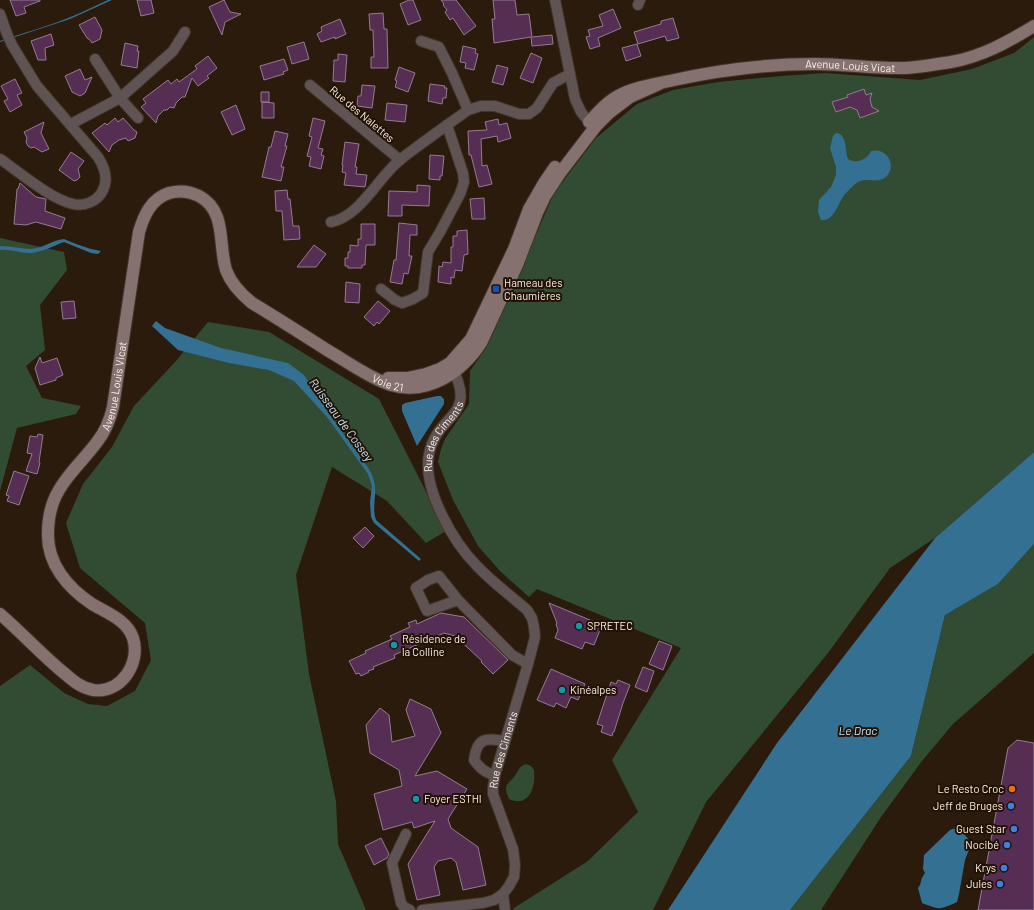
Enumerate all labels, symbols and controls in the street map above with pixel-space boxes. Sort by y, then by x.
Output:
street label: Avenue Louis Vicat [805,57,895,74]
street label: Rue des Nalettes [327,83,397,144]
place label: Hameau des Chaumières [504,276,562,302]
marker: Hameau des Chaumières [491,284,501,294]
street label: Avenue Louis Vicat [99,341,129,432]
street label: Voie 21 [370,371,404,393]
water label: Ruisseau de Cossey [307,375,377,464]
street label: Rue des Ciments [421,399,466,472]
place label: SPRETEC [587,619,633,632]
marker: SPRETEC [574,621,584,631]
place label: Résidence de la Colline [402,632,466,658]
marker: Résidence de la Colline [389,640,399,650]
place label: Kinéalpes [570,683,616,696]
marker: Kinéalpes [557,685,567,695]
street label: Rue des Ciments [486,710,520,789]
water label: Le Drac [839,723,877,737]
place label: Le Resto Croc [938,782,1004,795]
marker: Le Resto Croc [1007,784,1017,794]
place label: Foyer ESTHI [424,792,482,805]
marker: Foyer ESTHI [411,794,421,804]
place label: Jeff de Bruges [933,799,1003,812]
marker: Jeff de Bruges [1006,801,1016,811]
place label: Guest Star [956,822,1006,835]
marker: Guest Star [1009,824,1019,834]
place label: Nocibé [965,838,999,851]
marker: Nocibé [1002,840,1012,850]
place label: Krys [975,861,996,874]
marker: Krys [999,863,1009,873]
place label: Jules [966,877,992,890]
marker: Jules [995,879,1005,889]

